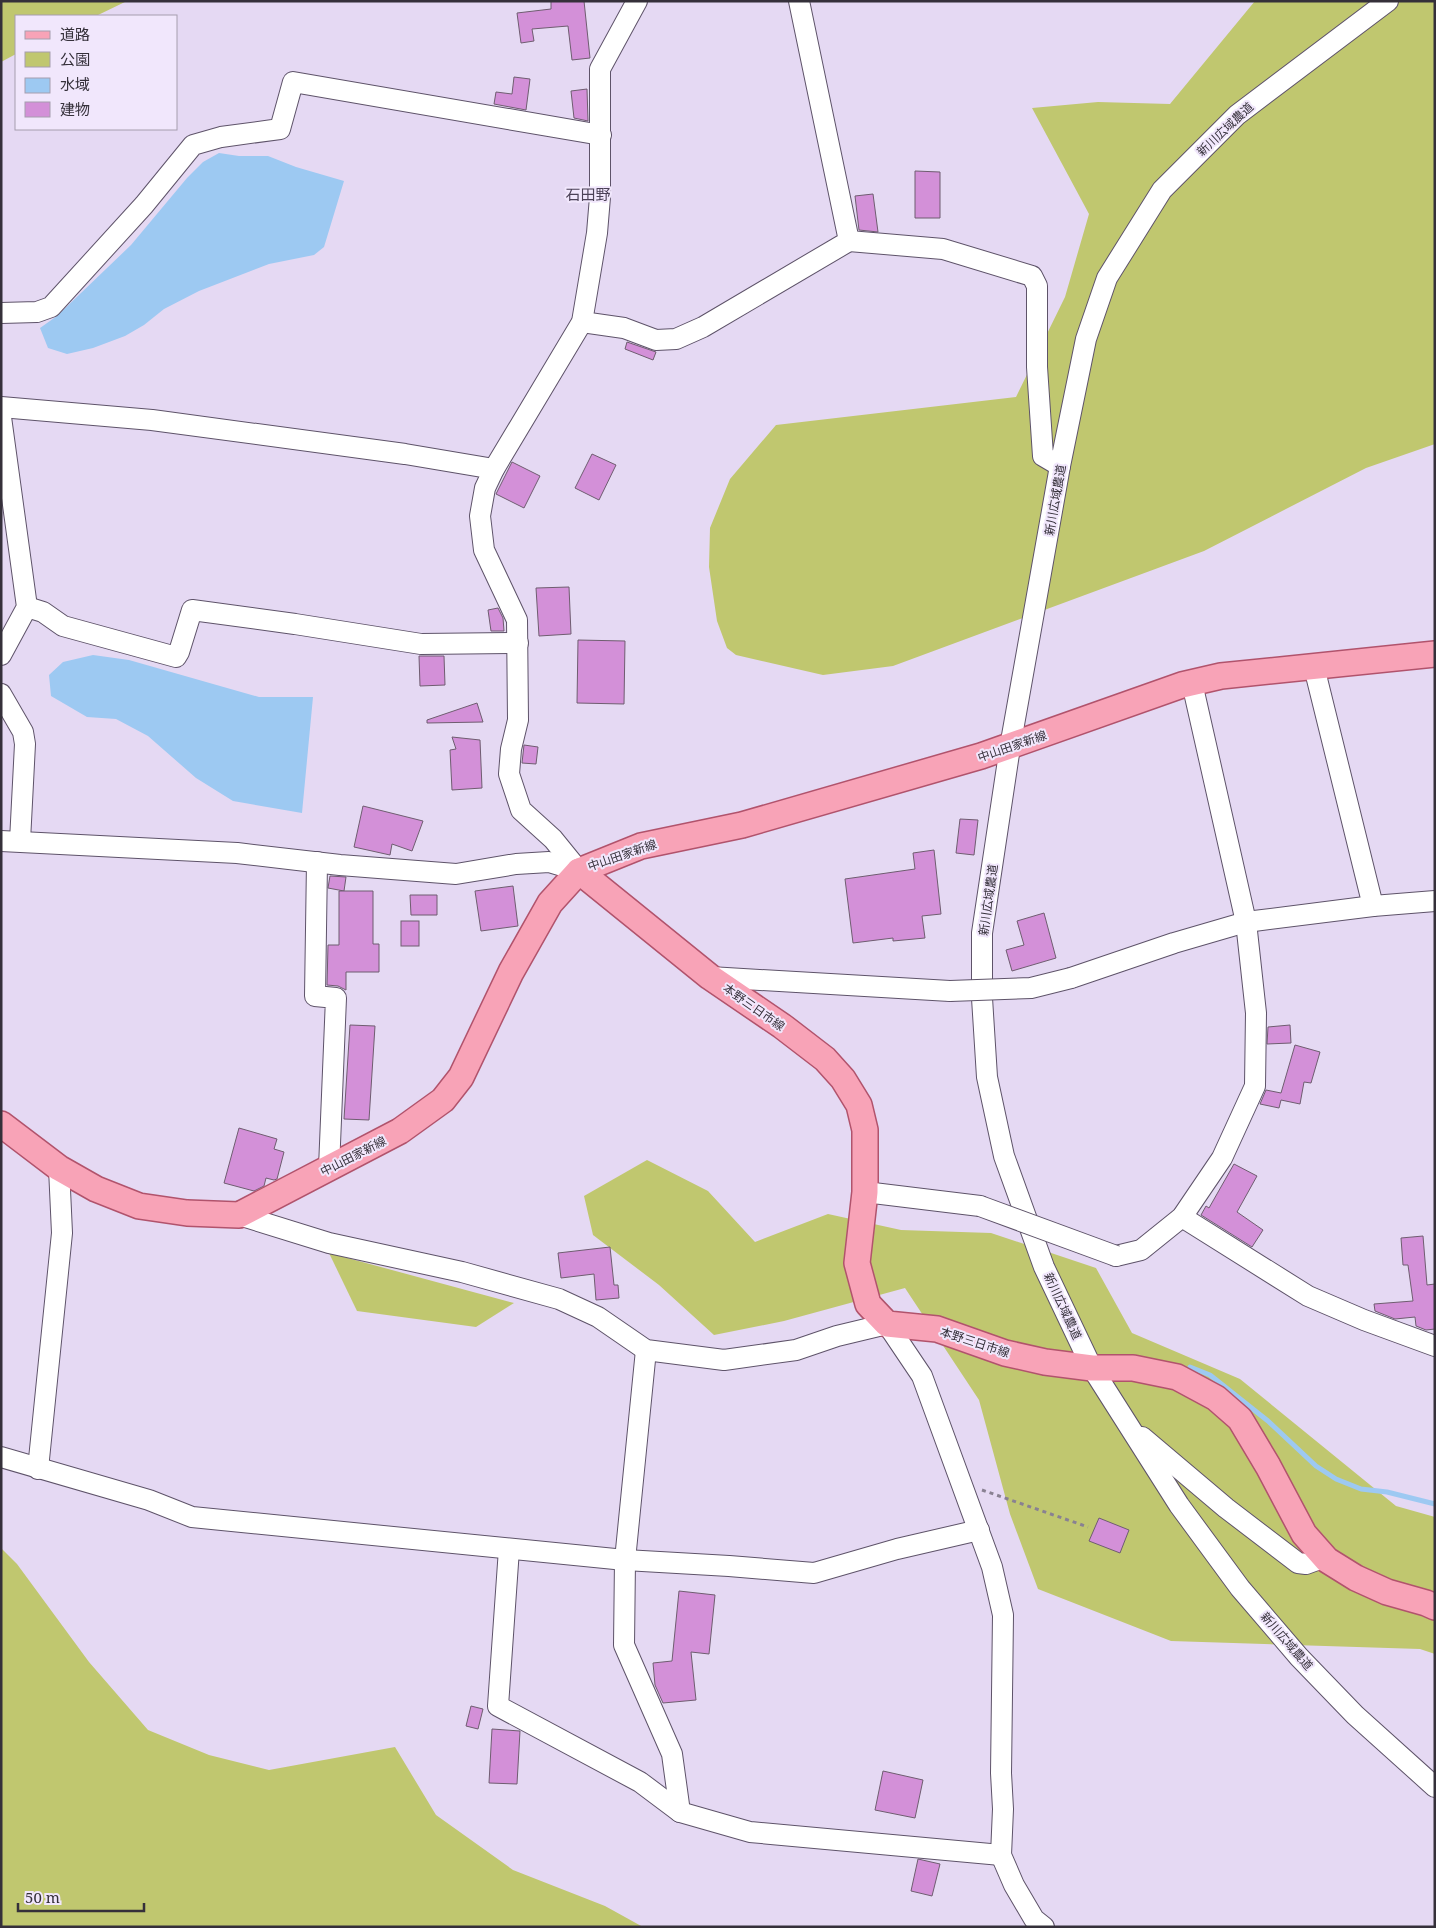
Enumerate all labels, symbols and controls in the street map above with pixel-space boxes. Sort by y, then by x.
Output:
legend [15,15,178,130]
text: 道路 [60,24,90,44]
text: 公園 [60,49,90,69]
text: 水域 [60,74,90,94]
street label: 新川広域農道 [1193,98,1257,160]
text: 建物 [60,99,90,119]
district label: 石田野 [565,184,611,204]
street label: 新川広域農道 [1040,463,1070,537]
street label: 中山田家新線 [975,726,1049,766]
street label: 中山田家新線 [585,835,659,875]
street label: 新川広域農道 [975,863,1001,937]
street label: 本野三日市線 [720,979,788,1035]
street label: 中山田家新線 [317,1132,389,1180]
street label: 新川広域農道 [1040,1270,1086,1342]
street label: 本野三日市線 [938,1323,1012,1361]
street label: 新川広域農道 [1257,1608,1317,1674]
scale bar [18,1880,144,1912]
text: 50 m [25,1887,60,1907]

